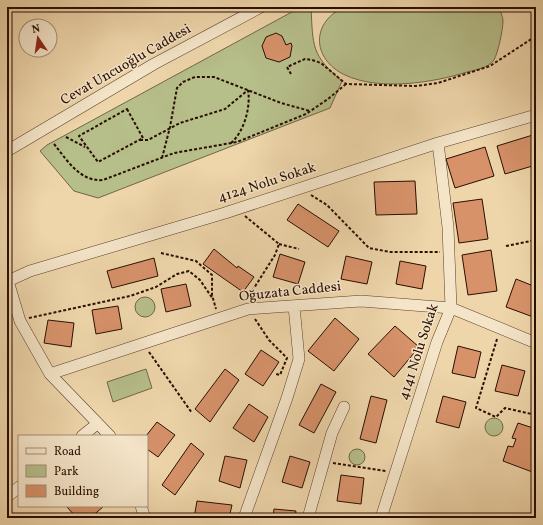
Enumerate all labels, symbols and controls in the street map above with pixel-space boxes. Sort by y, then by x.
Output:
north arrow [18,18,58,58]
street label: Cevat Uncuoğlu Caddesi [57,20,195,110]
text: N [31,22,42,38]
street label: 4124 Nolu Sokak [216,158,319,208]
street label: Oğuzata Caddesi [238,277,342,307]
street label: 4141 Nolu Sokak [394,301,444,403]
legend [18,435,148,507]
text: Road [54,444,81,460]
text: Park [54,464,79,480]
text: Building [54,484,99,500]

